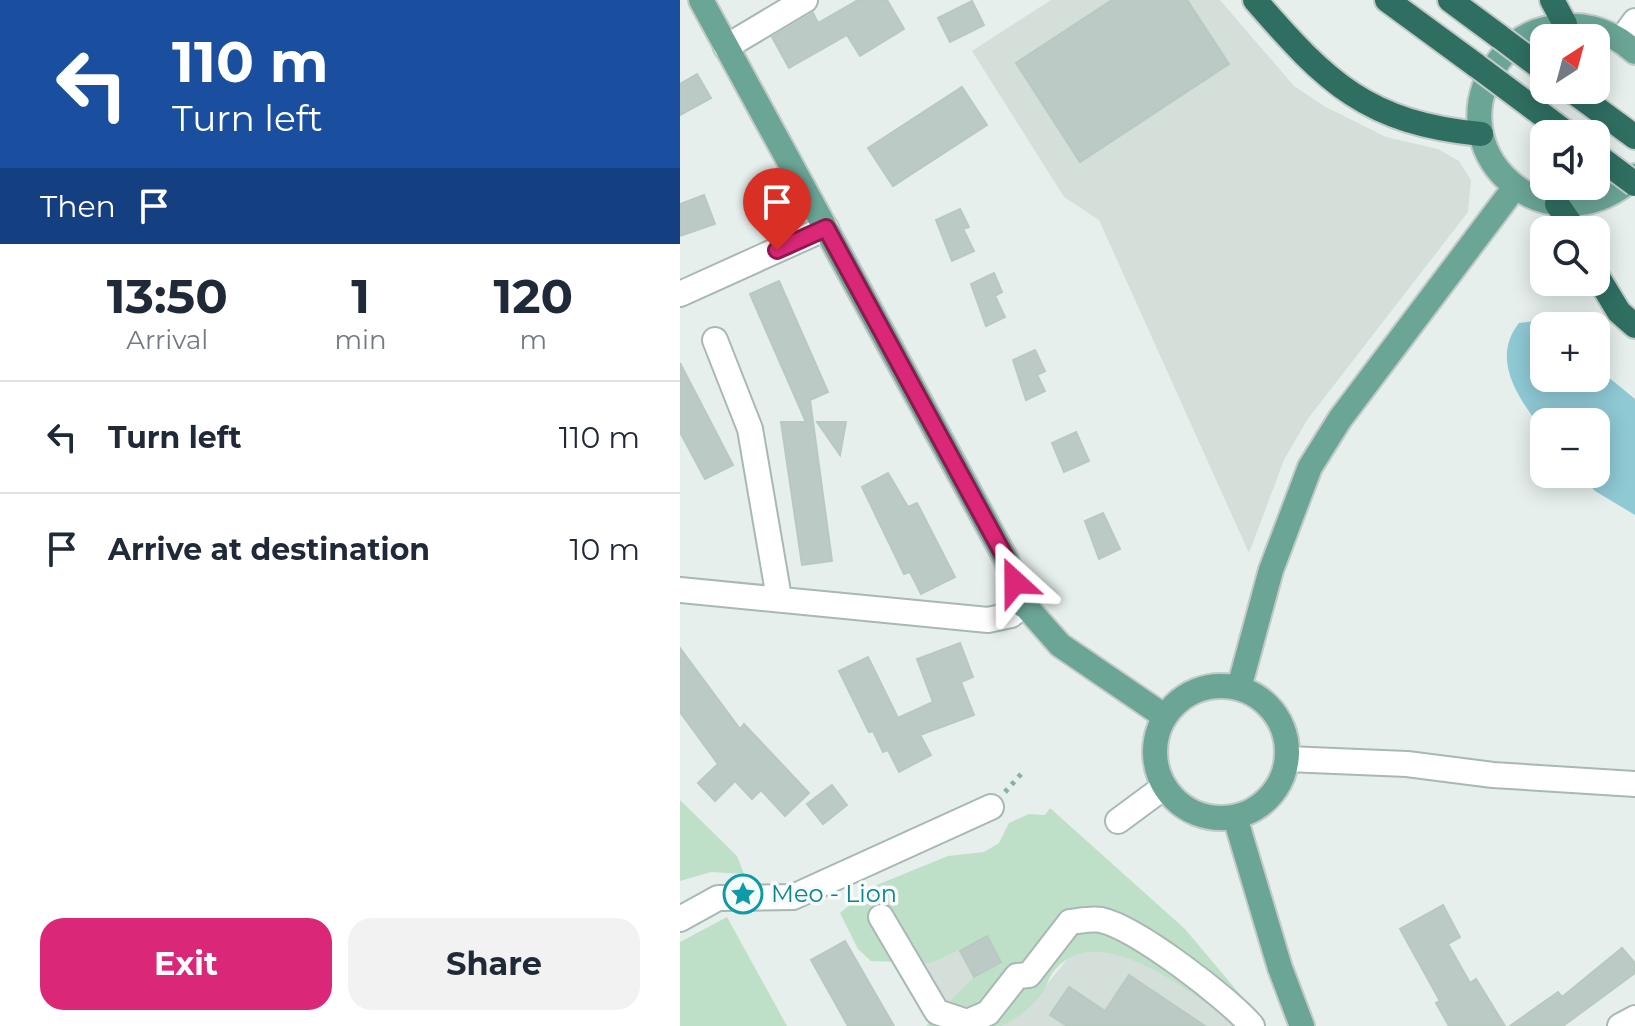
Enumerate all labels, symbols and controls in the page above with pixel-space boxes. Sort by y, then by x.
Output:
north arrow [1530,24,1610,104]
map controls [1530,24,1610,488]
text: 110 m [172,28,329,96]
icon: left [40,32,144,136]
text: Turn left [172,96,323,140]
button: sound [1530,120,1610,200]
pin [743,168,811,250]
icon: arrive [755,180,799,224]
icon: arrive [132,184,176,228]
text: Then [40,188,116,225]
button: search [1530,216,1610,296]
text: 13:50 [107,267,228,325]
text: 1 [351,267,370,325]
text: 120 [493,267,573,325]
button: + [1530,312,1610,392]
text: Arrival [126,324,208,356]
text: min [335,324,387,356]
text: m [520,324,547,356]
button: − [1530,408,1610,488]
icon: left [40,415,84,459]
text: Turn left [108,419,241,456]
text: 110 m [559,419,640,456]
icon: arrive [40,527,84,571]
text: Arrive at destination [108,531,430,568]
text: 10 m [570,531,640,568]
position arrow [973,540,1057,624]
place icon: Meo - Lion [722,873,764,915]
place label: Meo - Lion [771,879,897,908]
button: Exit [40,918,332,1010]
button: Share [348,918,640,1010]

